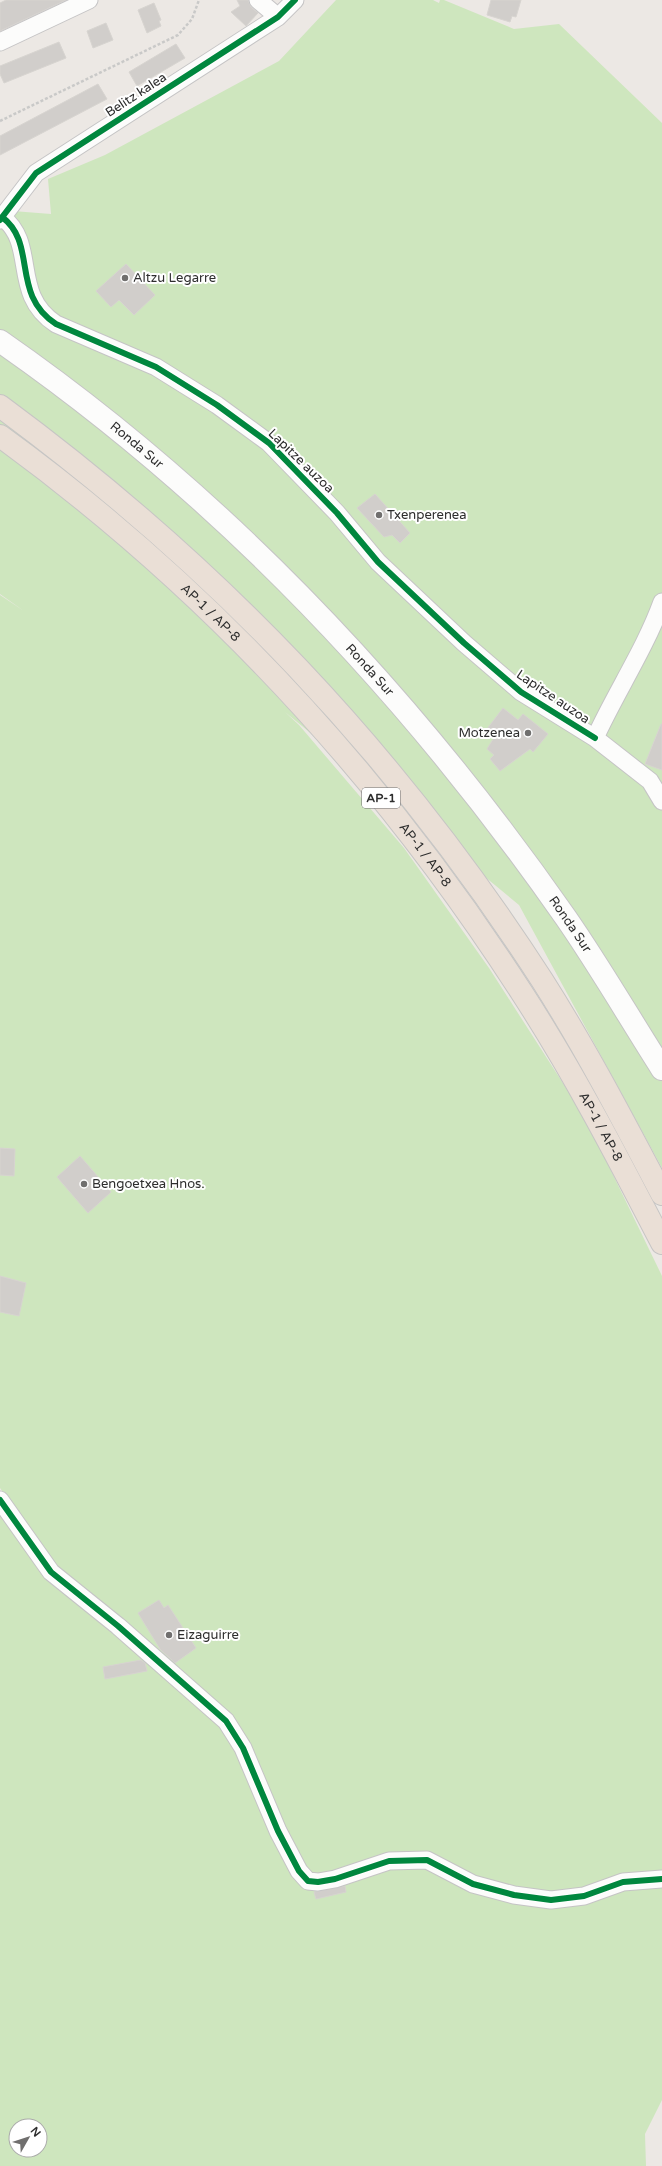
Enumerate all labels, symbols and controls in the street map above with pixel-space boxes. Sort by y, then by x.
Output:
street label: Belitz kalea [102,69,170,121]
place label: Altzu Legarre [133,270,216,286]
marker: Altzu Legarre [120,273,130,283]
street label: Ronda Sur [107,418,167,472]
street label: Lapitze auzoa [265,426,337,496]
place label: Txenperenea [387,507,466,523]
marker: Txenperenea [374,510,384,520]
street label: AP-1 / AP-8 [177,580,243,645]
street label: Ronda Sur [342,641,397,699]
street label: Lapitze auzoa [513,667,593,727]
place label: Motzenea [458,725,520,741]
marker: Motzenea [523,728,533,738]
road number: AP-1 [362,788,400,808]
street label: AP-1 / AP-8 [396,820,455,890]
street label: Ronda Sur [545,893,595,956]
street label: AP-1 / AP-8 [575,1089,626,1164]
place label: Bengoetxea Hnos. [92,1176,205,1192]
marker: Bengoetxea Hnos. [79,1179,89,1189]
place label: Eizaguirre [177,1627,239,1643]
marker: Eizaguirre [164,1630,174,1640]
north arrow [8,2118,48,2158]
text: N [28,2124,43,2140]

